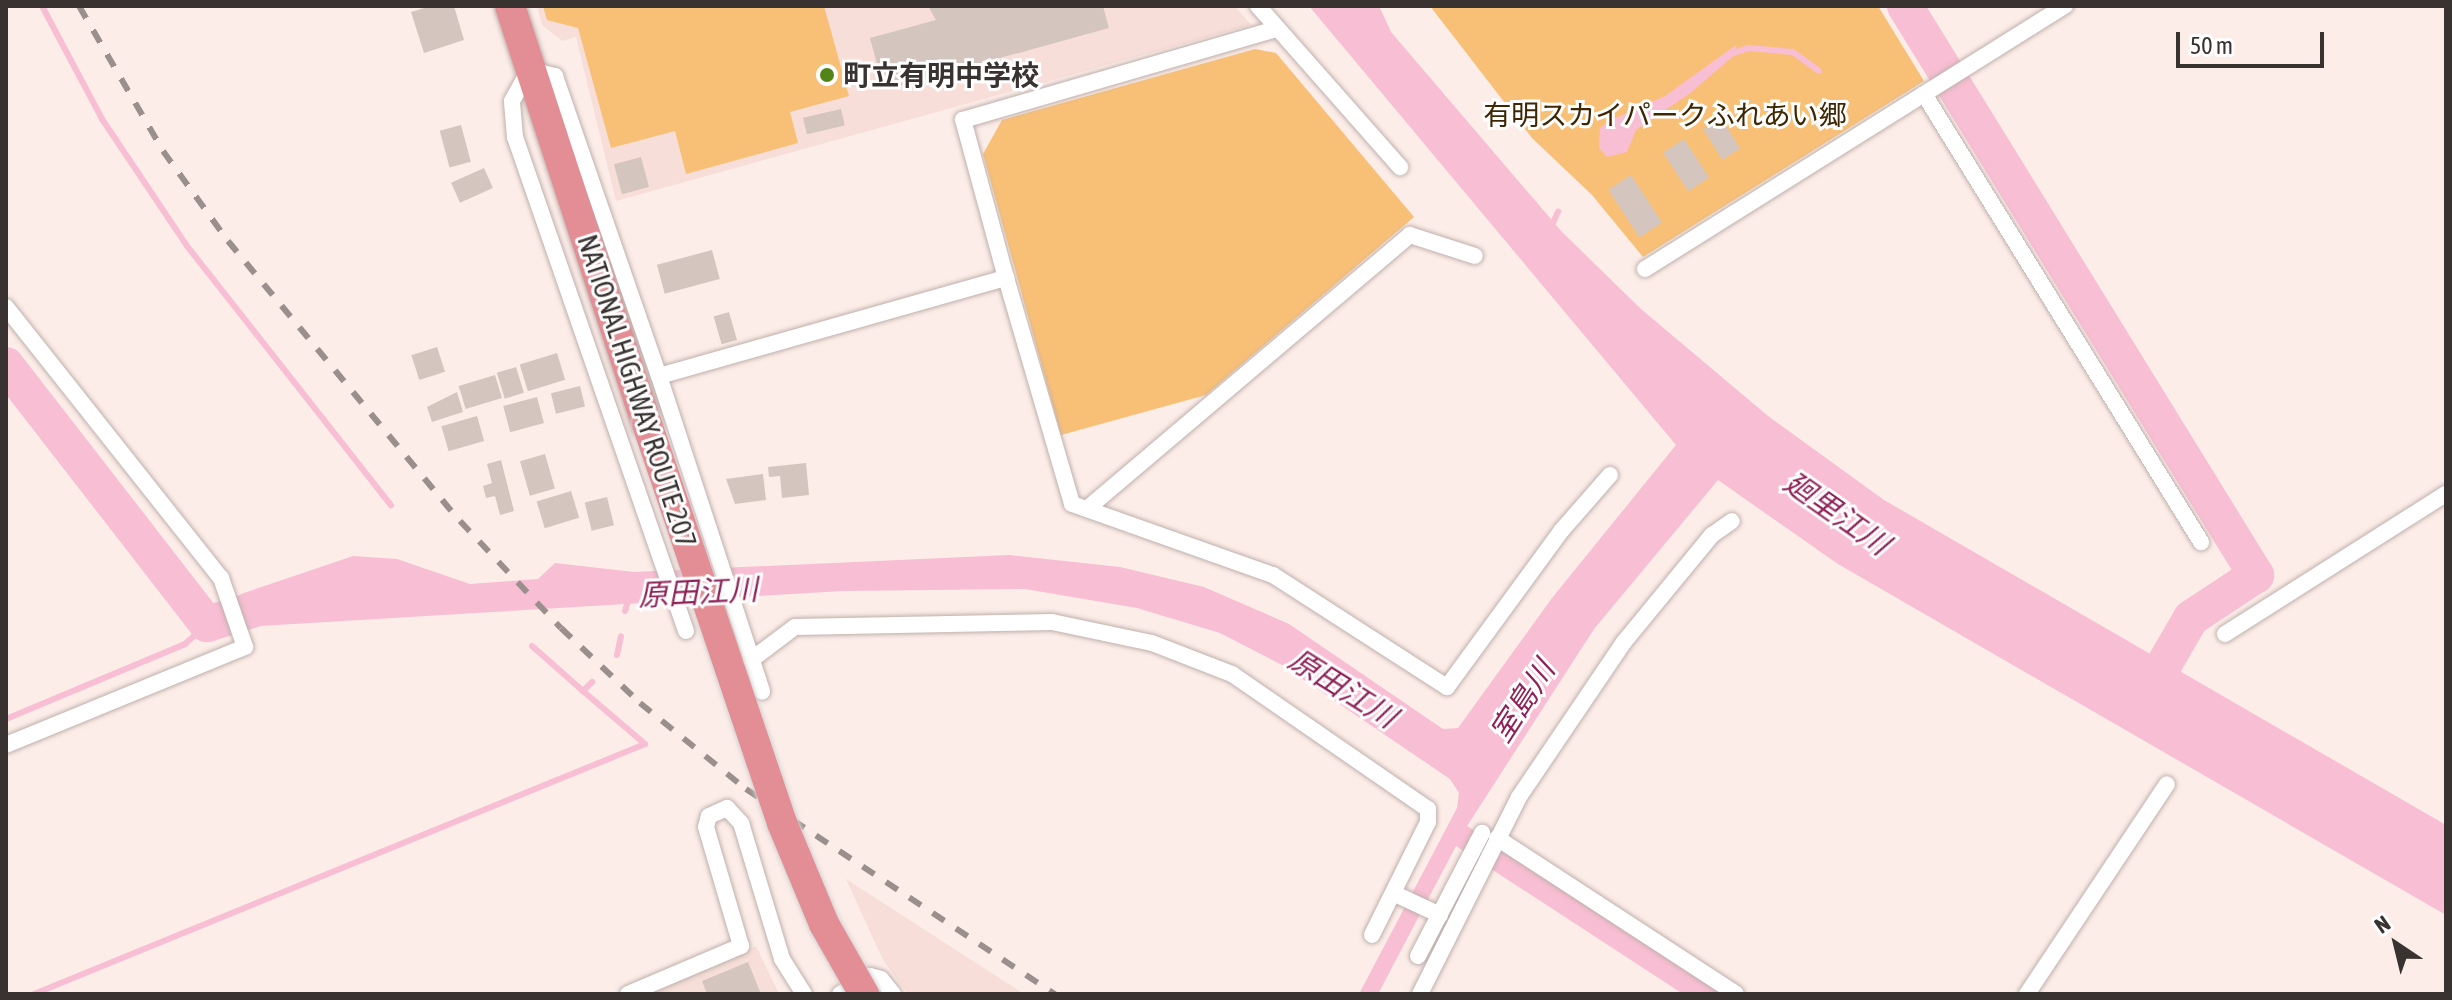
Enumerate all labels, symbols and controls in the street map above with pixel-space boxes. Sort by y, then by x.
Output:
scale bar [2180,16,2328,66]
text: 50 m [2190,32,2233,59]
place label: 町立有明中学校 [843,58,1039,92]
marker: 町立有明中学校 [818,66,836,84]
park label: 有明スカイパークふれあい郷 [1483,98,1847,132]
street label: NATIONAL HIGHWAY ROUTE 207 [571,230,703,552]
water label: 廻里江川 [1778,464,1896,562]
water label: 原田江川 [637,571,759,613]
water label: 原田江川 [1283,641,1403,735]
water label: 室島川 [1482,653,1562,749]
north arrow [2356,904,2436,984]
text: N [2369,910,2395,939]

